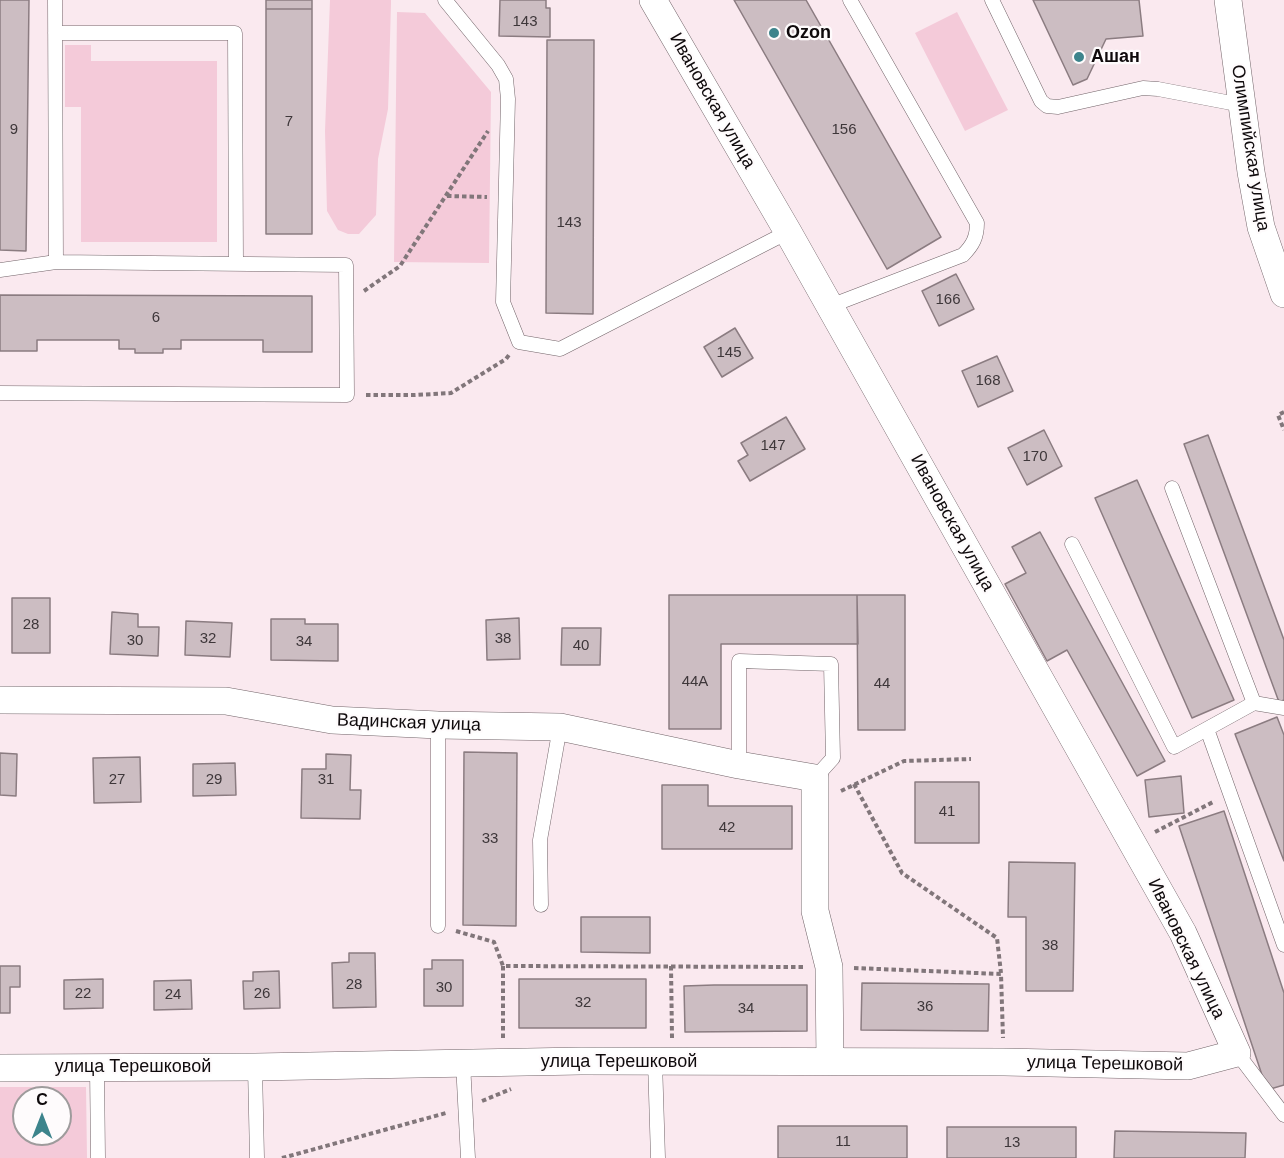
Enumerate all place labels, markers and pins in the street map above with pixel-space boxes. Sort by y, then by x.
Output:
place label: Ozon [786,22,831,44]
marker: Ozon [767,26,781,40]
place label: Ашан [1091,46,1140,68]
marker: Ашан [1072,50,1086,64]

